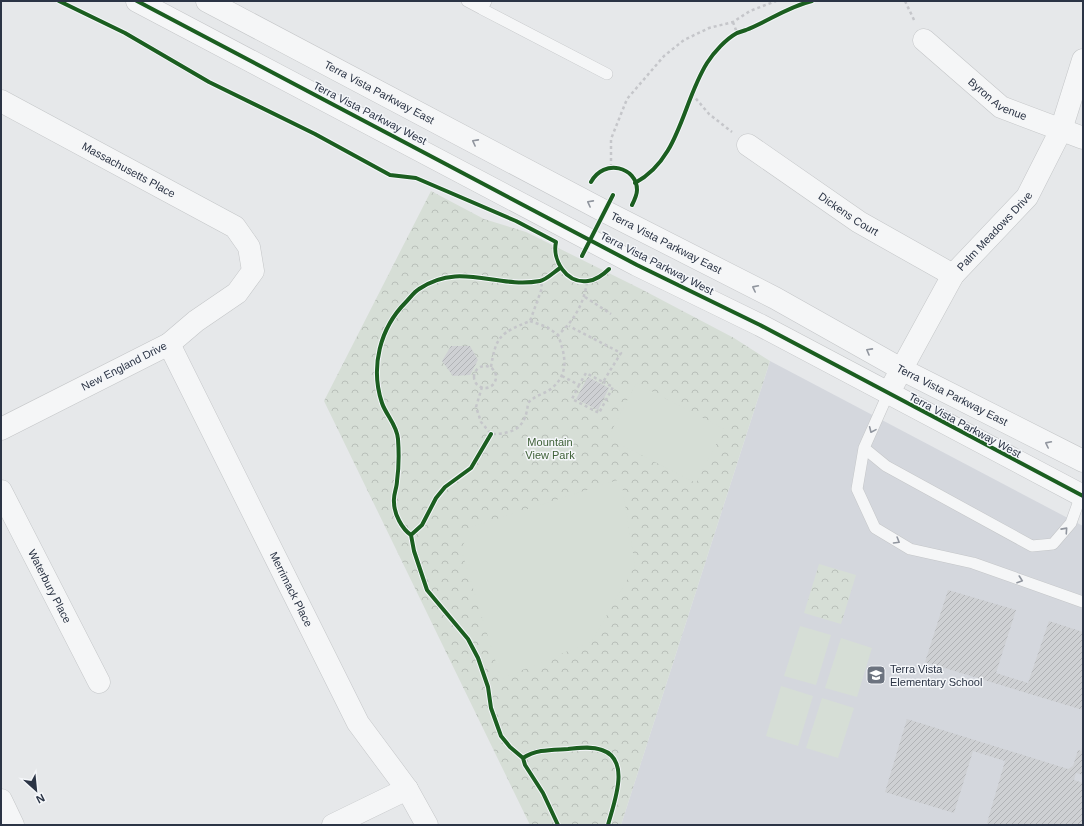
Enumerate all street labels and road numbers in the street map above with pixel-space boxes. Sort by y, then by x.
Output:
street label: Terra Vista Parkway East [322,58,436,126]
street label: Byron Avenue [966,75,1028,122]
street label: Terra Vista Parkway West [311,79,429,147]
street label: Massachusetts Place [80,140,177,200]
street label: Dickens Court [816,190,881,238]
street label: Palm Meadows Drive [954,190,1035,273]
street label: Terra Vista Parkway East [609,209,724,276]
street label: Terra Vista Parkway West [598,229,716,297]
street label: New England Drive [79,339,169,393]
street label: Terra Vista Parkway East [895,362,1010,428]
street label: Terra Vista Parkway West [907,390,1023,460]
street label: Waterbury Place [26,547,74,625]
street label: Merrimack Place [268,550,315,629]

